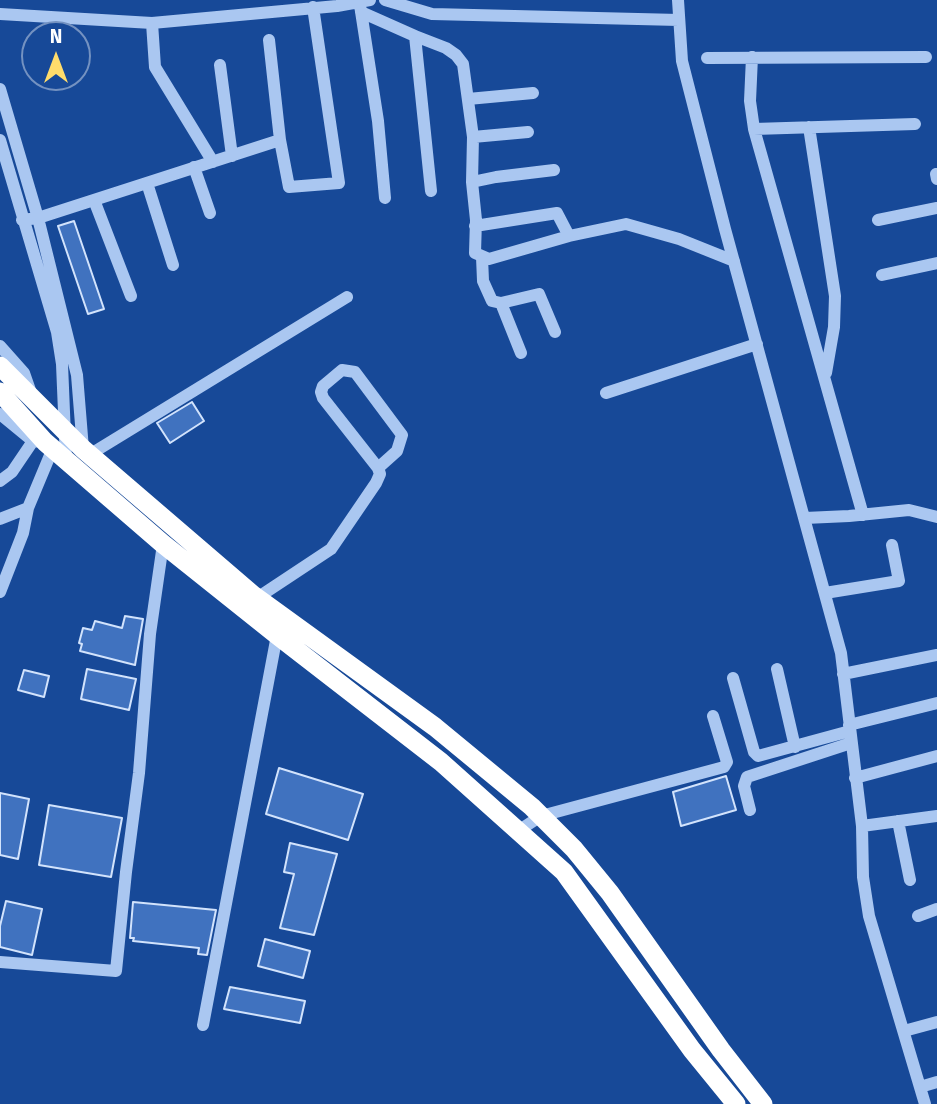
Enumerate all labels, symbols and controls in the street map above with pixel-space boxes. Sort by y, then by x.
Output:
north arrow [21,21,91,91]
text: N [50,25,62,48]

